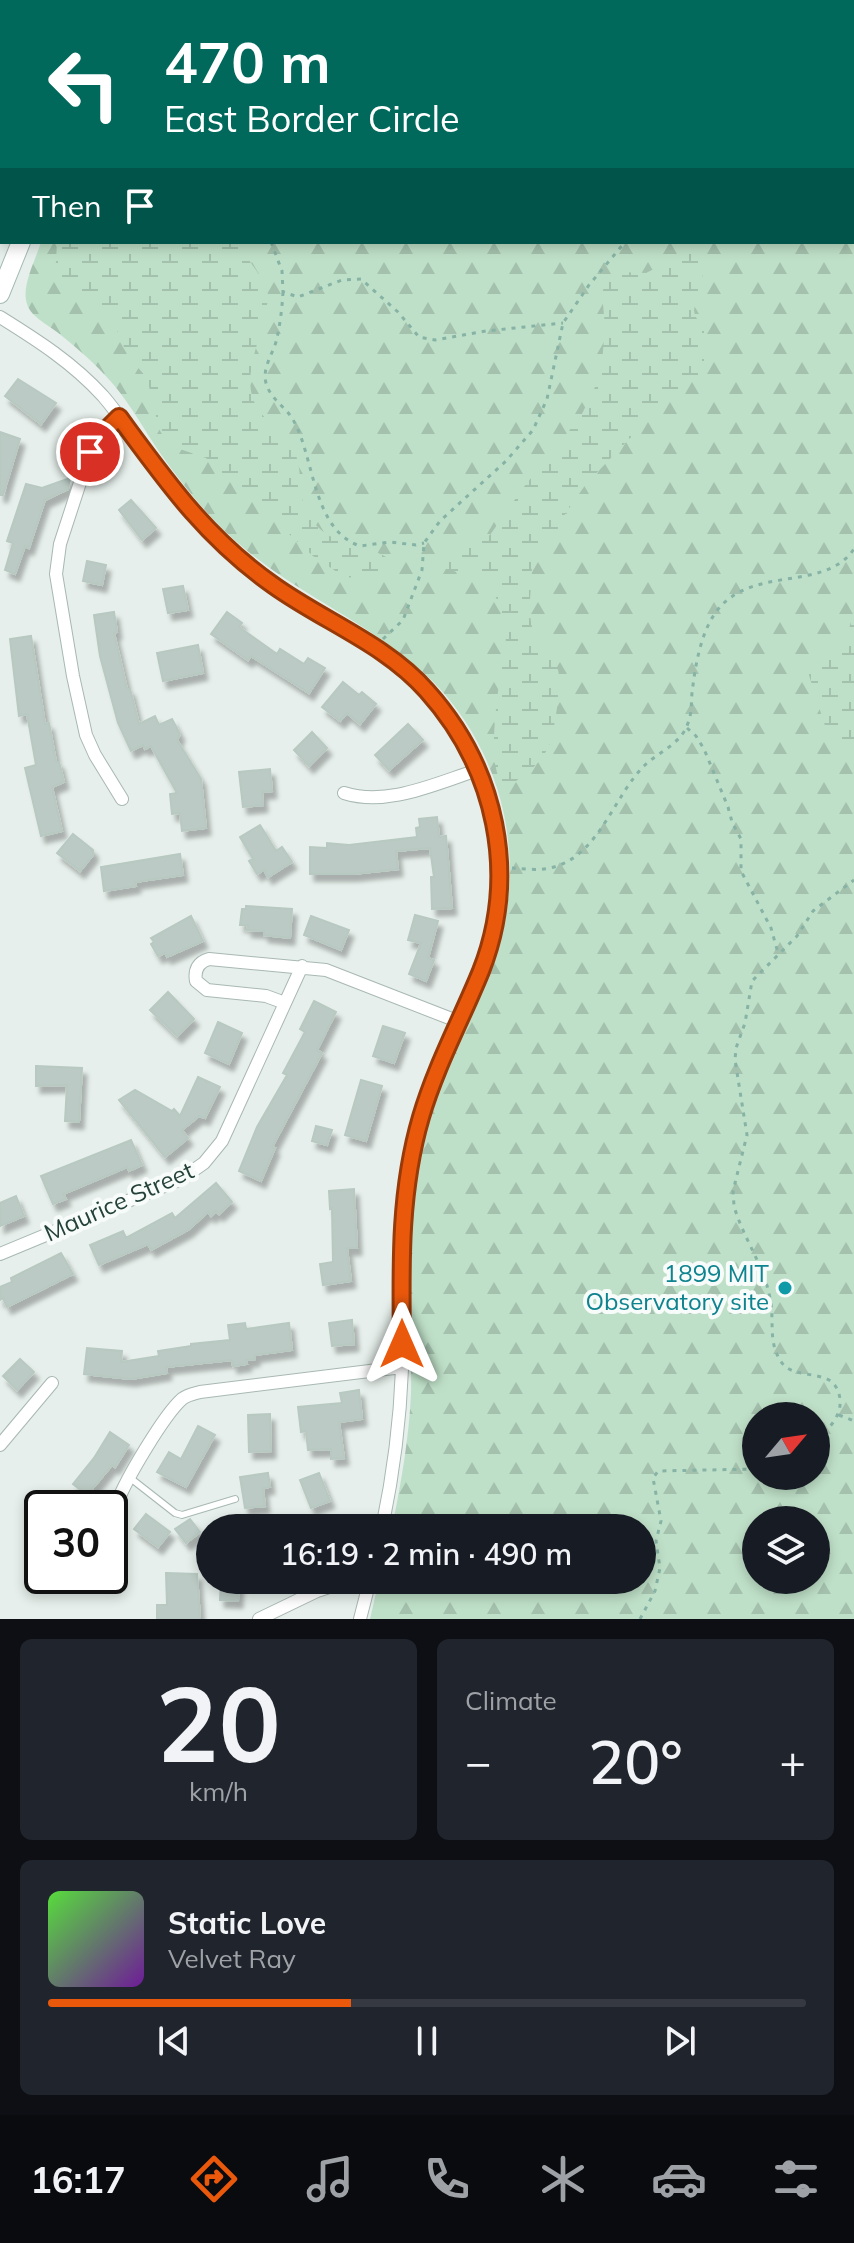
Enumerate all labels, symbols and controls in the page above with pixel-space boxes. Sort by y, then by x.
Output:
text: 470 m [164,27,331,97]
icon: left [32,32,136,136]
text: East Border Circle [164,96,460,141]
icon: arrive [118,184,162,228]
text: Then [32,187,102,225]
pin [56,418,124,486]
icon: arrive [68,430,112,474]
street label: Maurice Street [39,1155,198,1247]
place label: 1899 MIT Observatory site [585,1258,769,1316]
marker: 1899 MIT Observatory site [776,1279,794,1297]
position arrow [360,1302,444,1386]
north arrow [742,1402,830,1490]
map controls [742,1402,830,1594]
speed limit sign: 30 [24,1490,128,1594]
button: layers [742,1506,830,1594]
text: 16:19 · 2 min · 490 m [280,1535,572,1573]
text: 20 [156,1657,281,1788]
text: Climate [465,1684,557,1717]
text: 20° [588,1724,683,1799]
text: − [465,1734,491,1789]
text: + [780,1734,806,1789]
text: km/h [189,1775,248,1808]
text: Static Love [168,1904,326,1942]
text: Velvet Ray [168,1942,296,1975]
icon: previous [152,2019,196,2063]
icon: pause [405,2019,449,2063]
icon: next [658,2019,702,2063]
icon: directions [186,2151,242,2207]
icon: music [302,2151,358,2207]
icon: phone [419,2151,475,2207]
icon: climate [535,2151,591,2207]
icon: car [651,2151,707,2207]
icon: filters [768,2151,824,2207]
text: 16:17 [30,2157,126,2202]

